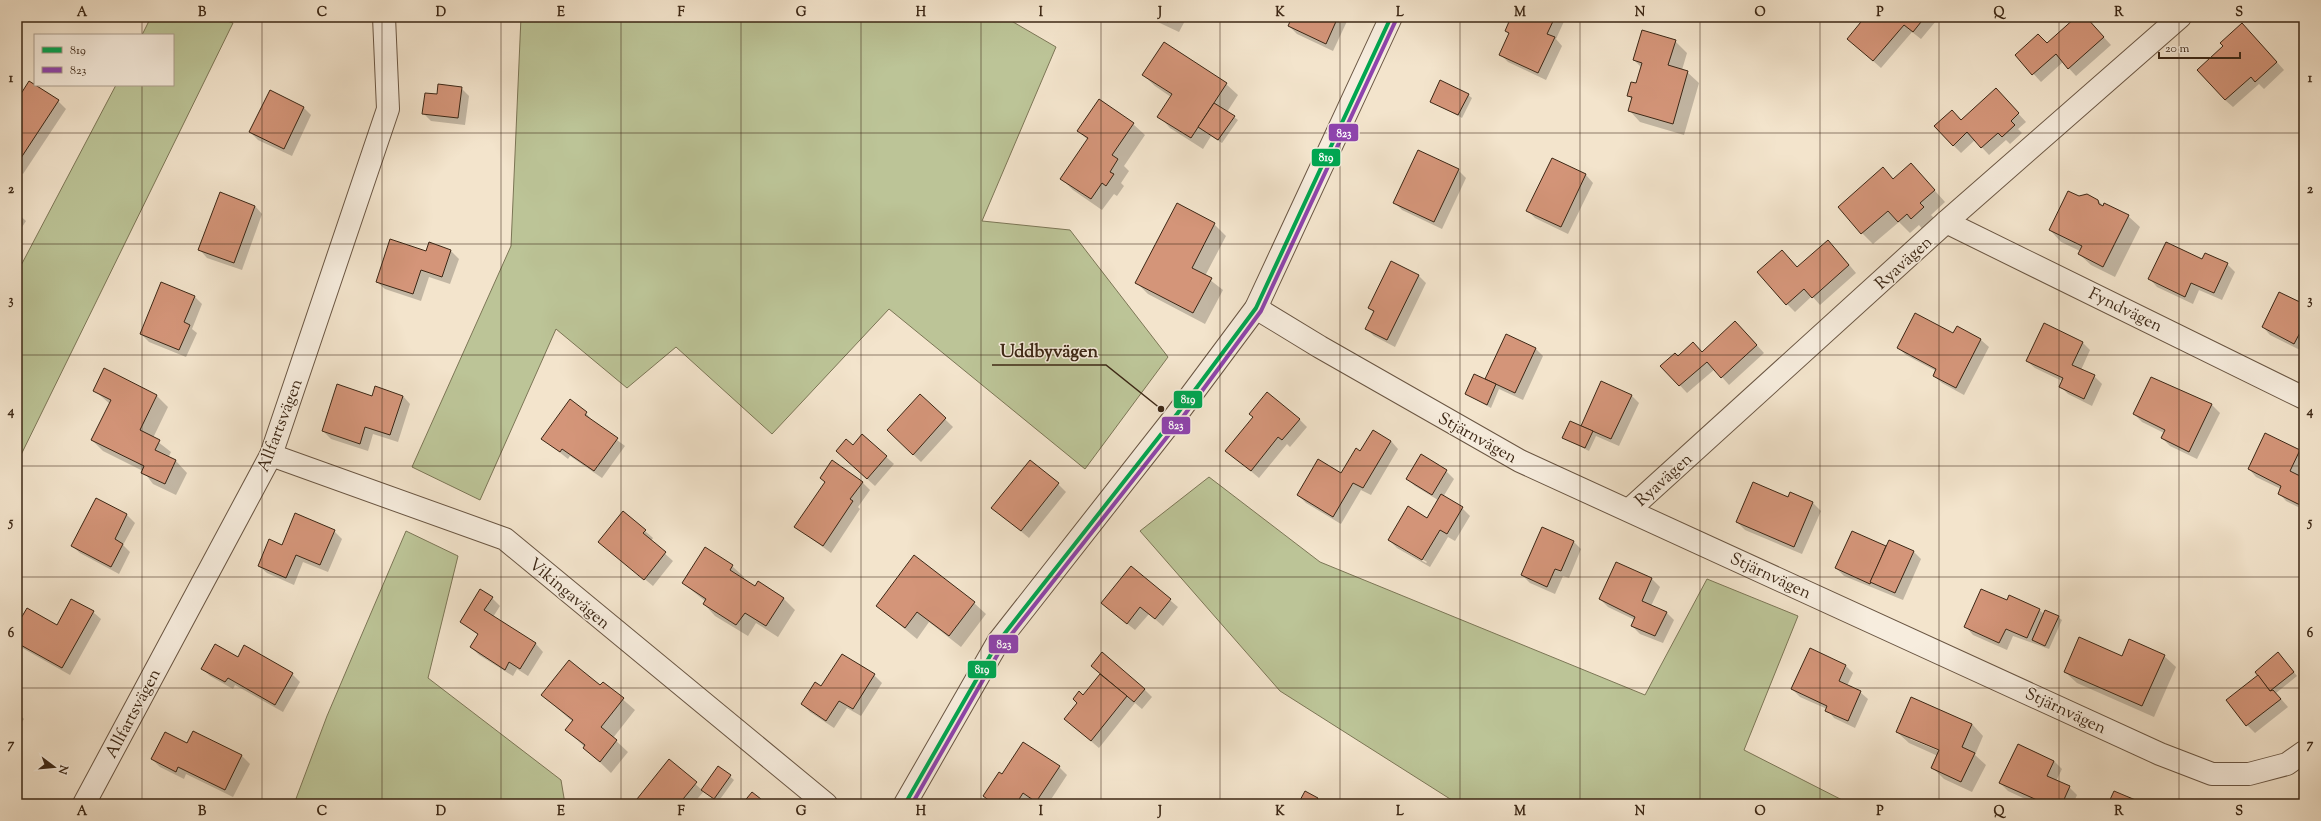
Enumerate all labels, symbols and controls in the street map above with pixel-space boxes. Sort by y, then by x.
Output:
text: A [77,4,88,22]
text: B [198,4,207,22]
text: C [317,4,327,22]
text: D [436,4,446,22]
text: E [557,4,565,22]
text: F [677,4,685,22]
text: G [796,4,807,22]
text: H [916,4,927,22]
text: I [1039,4,1044,22]
text: J [1157,4,1162,22]
text: K [1275,4,1285,22]
text: L [1396,4,1404,22]
text: M [1514,4,1526,22]
text: N [1635,4,1646,22]
text: O [1754,4,1766,22]
text: P [1876,4,1884,22]
text: Q [1994,4,2007,22]
text: R [2114,4,2124,22]
text: S [2235,4,2243,22]
legend [34,34,174,86]
scale bar [2159,34,2240,60]
text: 20 m [2165,40,2190,58]
text: 819 [70,42,86,60]
text: 823 [70,62,86,80]
text: 1 [9,70,14,88]
text: 1 [2308,70,2313,88]
line badge: 823 [1328,123,1359,142]
text: 823 [1337,126,1352,142]
line badge: 819 [1311,148,1341,167]
text: 819 [1319,150,1334,166]
text: 2 [8,181,15,199]
text: 2 [2307,181,2314,199]
street label: Ryavägen [1870,231,1938,296]
street label: Fyndvägen [2084,283,2166,339]
text: 3 [8,292,14,310]
text: 3 [2307,292,2313,310]
callout: Uddbyvägen [992,335,1106,365]
text: Uddbyvägen [1000,340,1098,366]
street label: Allfartsvägen [252,376,310,476]
line badge: 819 [1173,390,1203,409]
text: 819 [1181,392,1196,408]
text: 4 [7,403,15,421]
text: 4 [2306,403,2314,421]
street label: Stjärnvägen [1433,407,1521,470]
line badge: 823 [1161,416,1191,435]
text: 823 [1169,418,1184,434]
street label: Ryavägen [1630,448,1698,513]
text: 5 [8,514,14,532]
text: 5 [2307,514,2313,532]
street label: Stjärnvägen [1726,548,1815,606]
street label: Vikingavägen [523,553,615,636]
text: 6 [8,625,15,643]
text: 6 [2307,625,2314,643]
line badge: 823 [988,634,1019,654]
text: 823 [997,637,1012,653]
line badge: 819 [967,660,997,679]
text: 819 [975,662,990,678]
street label: Allfartsvägen [100,665,167,763]
street label: Stjärnvägen [2021,683,2110,741]
text: 7 [8,736,15,754]
text: 7 [2307,736,2314,754]
north arrow [34,747,74,787]
text: N [54,762,72,776]
text: A [77,803,88,821]
text: B [198,803,207,821]
text: C [317,803,327,821]
text: D [436,803,446,821]
text: E [557,803,565,821]
text: F [677,803,685,821]
text: G [796,803,807,821]
text: H [916,803,927,821]
text: I [1039,803,1044,821]
text: J [1157,803,1162,821]
text: K [1275,803,1285,821]
text: L [1396,803,1404,821]
text: M [1514,803,1526,821]
text: N [1635,803,1646,821]
text: O [1754,803,1766,821]
text: P [1876,803,1884,821]
text: Q [1994,803,2007,821]
text: R [2114,803,2124,821]
text: S [2235,803,2243,821]

